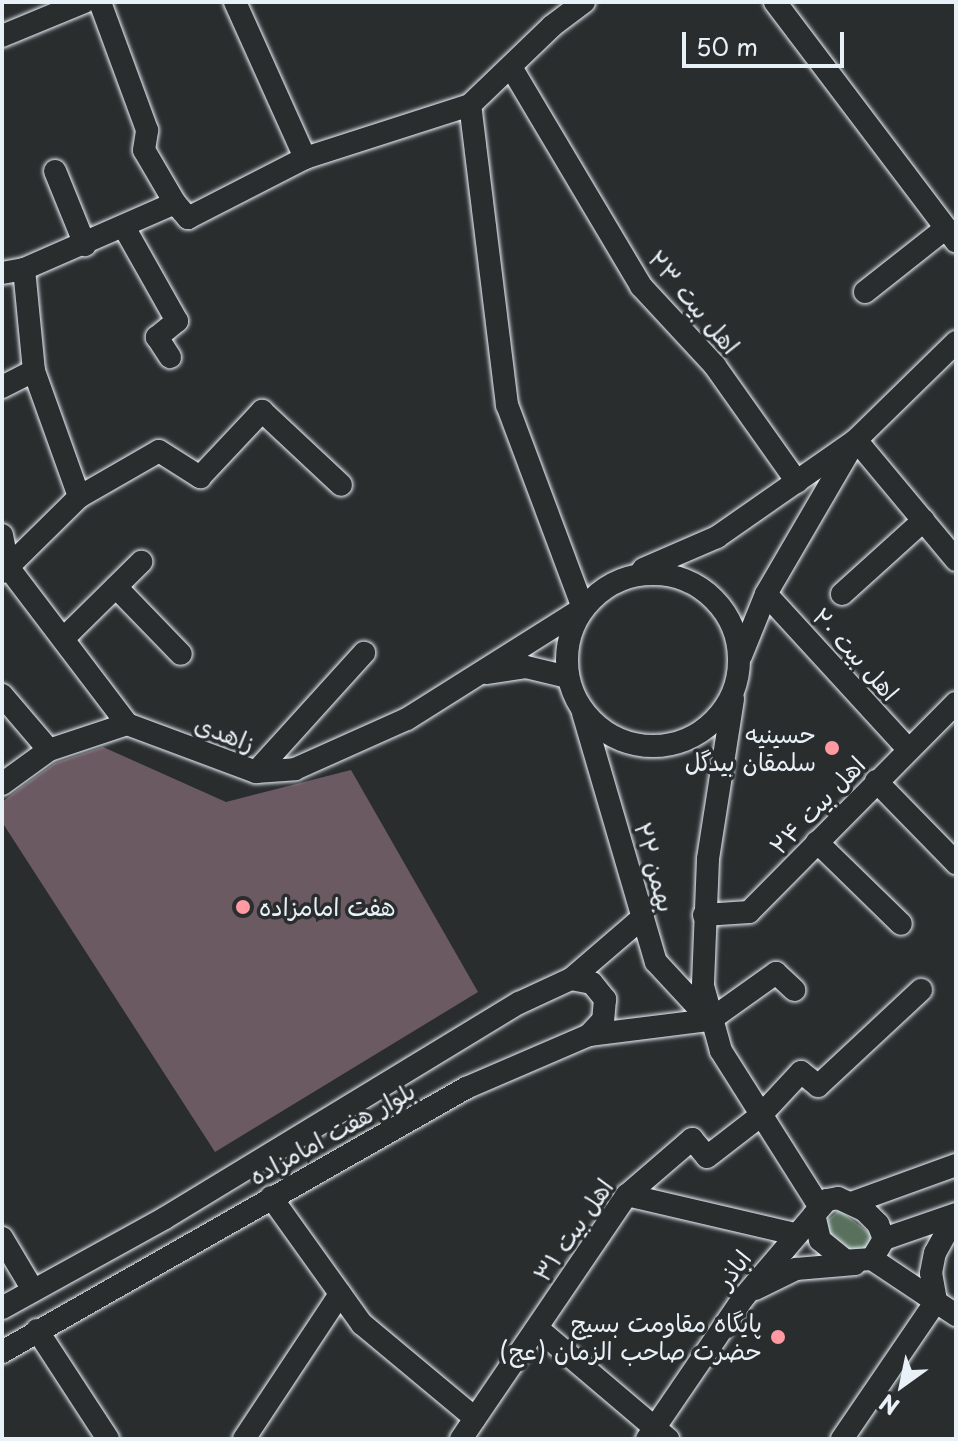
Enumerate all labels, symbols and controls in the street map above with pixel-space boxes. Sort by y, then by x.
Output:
scale bar [686,16,848,66]
text: 50 m [696,28,758,64]
street label: اهل بیت ۲۳ [642,244,746,360]
street label: اهل بیت ۲۰ [807,602,905,706]
street label: زاهدی [191,709,259,757]
place label: حسینیه سلمقان بیدگل [685,720,816,776]
marker: حسینیه سلمقان بیدگل [823,739,841,757]
street label: اهل بیت ۲۴ [763,750,871,860]
street label: ۲۲ بهمن [628,819,682,915]
place label: هفت امامزاده [259,893,396,921]
marker: هفت امامزاده [234,898,252,916]
street label: بلوار هفت امامزاده [244,1076,420,1190]
street label: اهل بیت ۳۱ [527,1173,619,1287]
street label: اباذر [709,1244,757,1294]
place label: پایگاه مقاومت بسیج حضرت صاحب الزمان (عج) [499,1309,762,1365]
marker: پایگاه مقاومت بسیج حضرت صاحب الزمان (عج) [769,1328,787,1346]
north arrow [862,1345,942,1425]
text: N [872,1387,905,1424]

